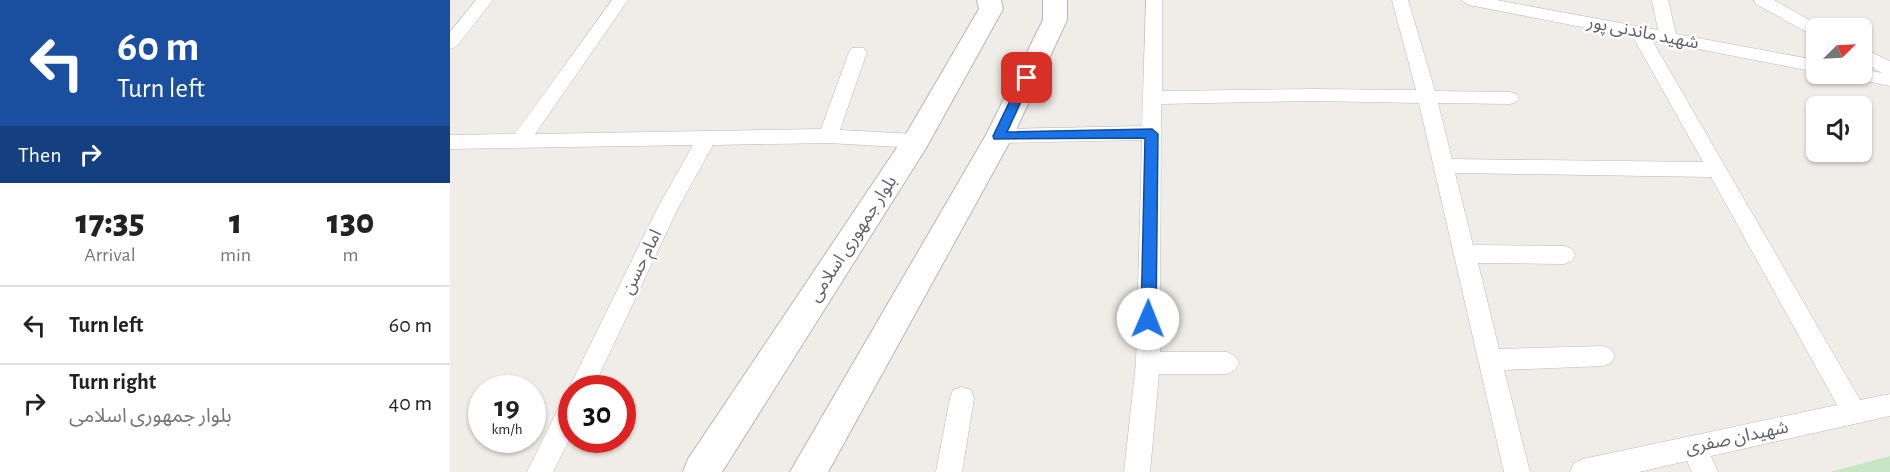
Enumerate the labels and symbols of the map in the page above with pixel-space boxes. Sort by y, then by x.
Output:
street label: شهید ماندنی پور [1585,13,1700,54]
north arrow [1806,18,1872,84]
pin [1001,52,1052,103]
street label: بلوار جمهوری اسلامی [806,173,901,306]
street label: امام حسن [619,227,669,299]
position arrow [1116,287,1180,351]
speed limit sign: 30 [558,375,636,453]
street label: شهیدان صفری [1684,418,1790,459]

